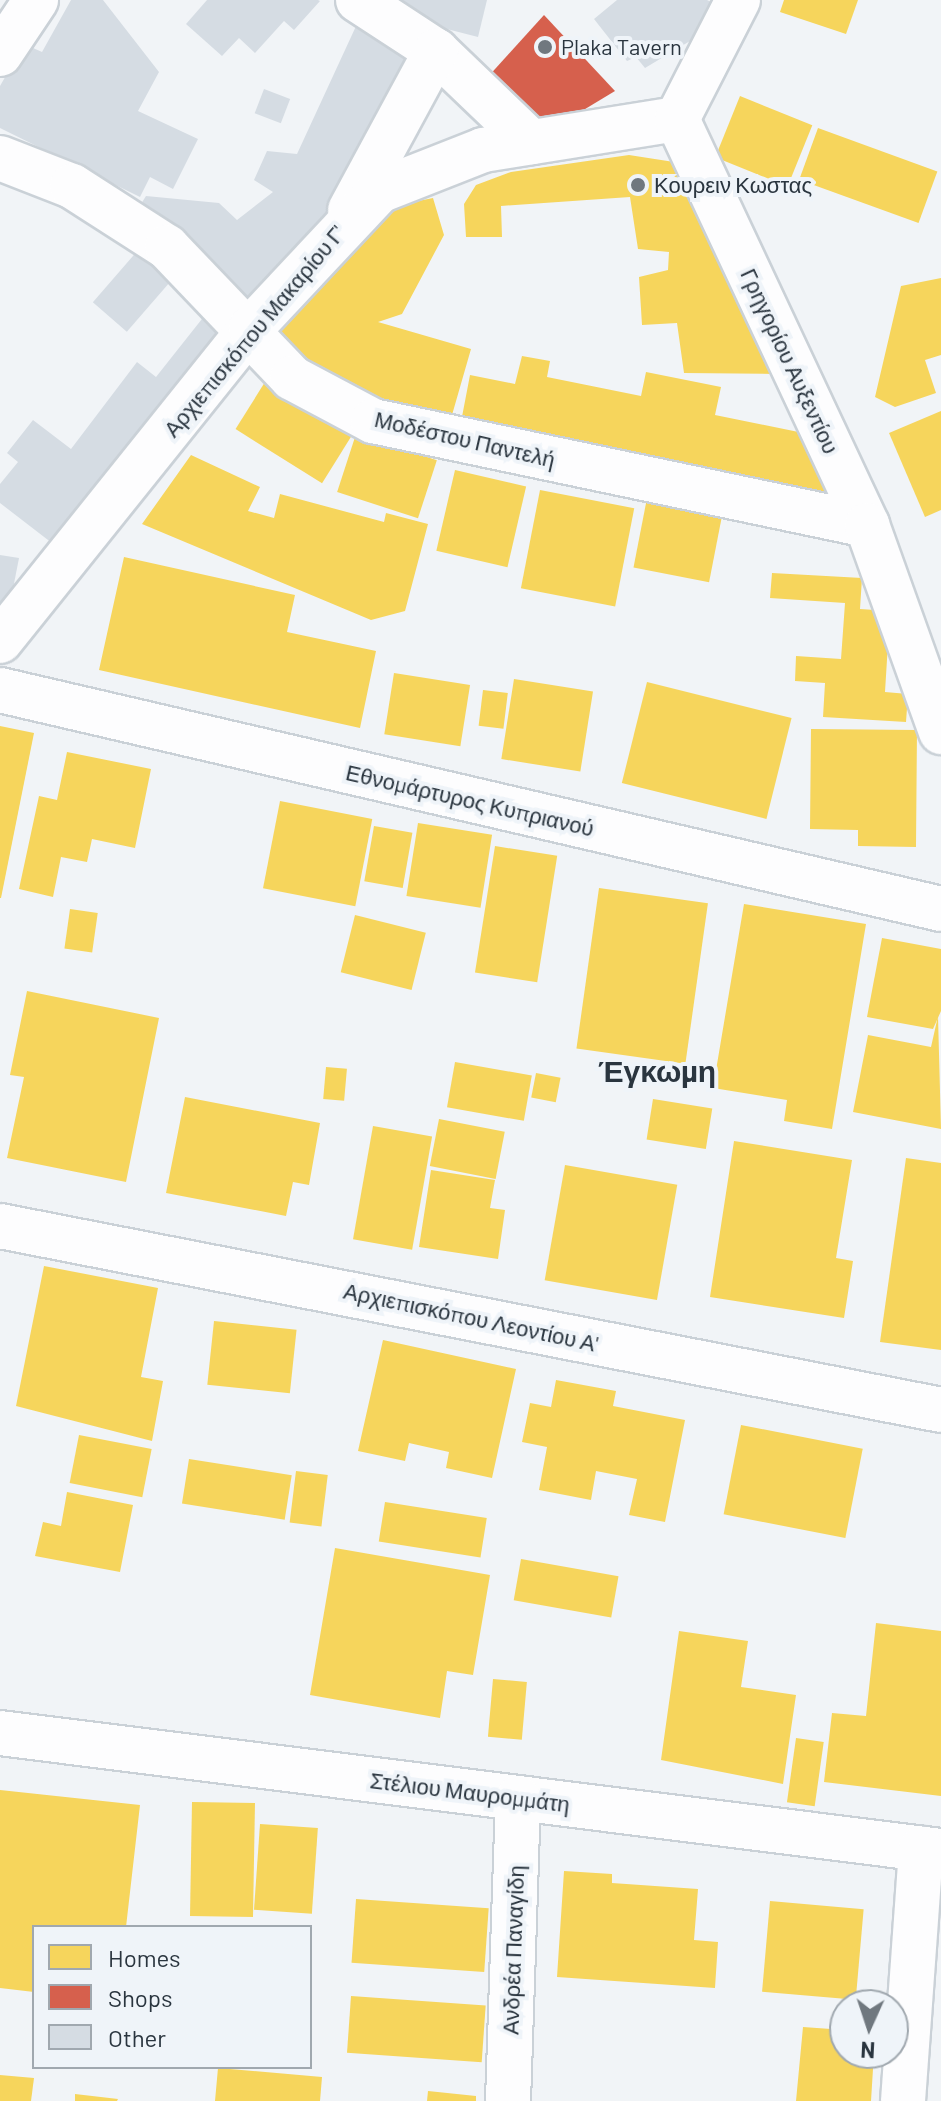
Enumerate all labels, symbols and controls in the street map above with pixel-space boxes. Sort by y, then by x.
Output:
place label: Plaka Tavern [561,34,682,60]
marker: Plaka Tavern [536,38,554,56]
place label: Κουρειν Κωστας [654,172,812,198]
marker: Κουρειν Κωστας [629,176,647,194]
street label: Αρχιεπισκόπου Μακαρίου Γ' [158,220,350,442]
street label: Γρηγορίου Αυξεντίου [735,264,845,458]
street label: Μοδέστου Παντελή [372,405,558,473]
street label: Εθνομάρτυρος Κυπριανού [343,759,597,841]
district label: Έγκωμη [598,1052,716,1088]
street label: Αρχιεπισκόπου Λεοντίου Α' [341,1277,601,1357]
street label: Στέλιου Μαυρομμάτη [369,1767,571,1817]
street label: Ανδρέα Παναγίδη [497,1865,529,2035]
legend [32,1925,312,2069]
text: Homes [108,1943,181,1972]
text: Shops [108,1983,173,2012]
north arrow [829,1989,909,2069]
text: Other [108,2023,166,2052]
text: N [860,2038,876,2064]

